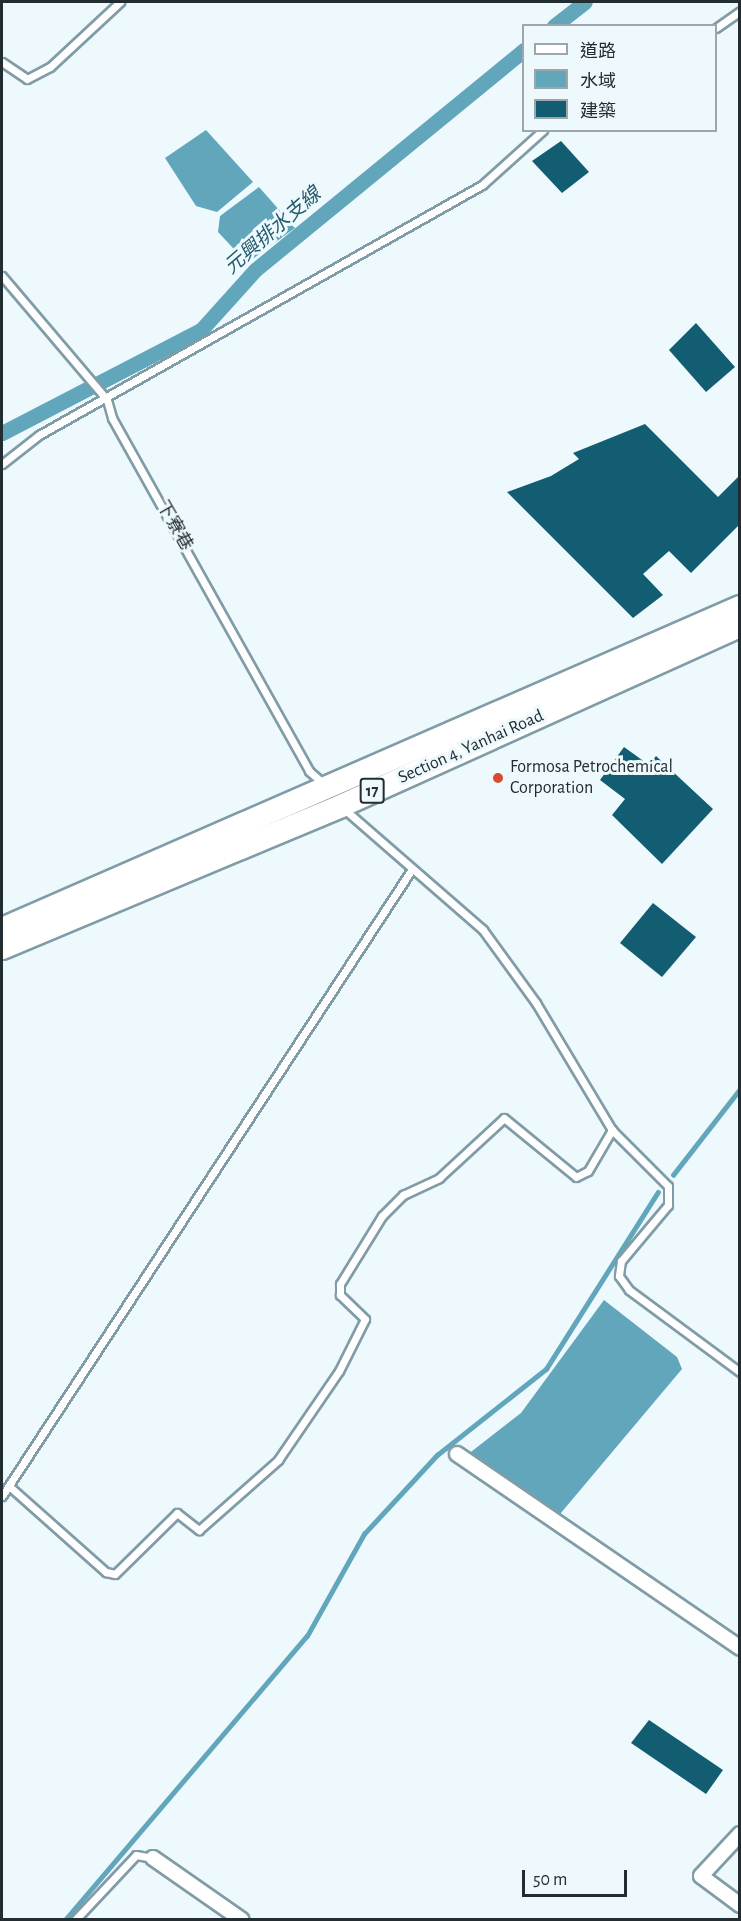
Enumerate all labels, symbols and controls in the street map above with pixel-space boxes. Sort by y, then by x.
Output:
legend [522,24,717,132]
text: 道路 [580,43,616,61]
text: 水域 [580,73,616,91]
text: 建築 [580,103,616,121]
water label: 元興排水支線 [220,183,326,279]
street label: 下寮巷 [151,497,197,555]
street label: Section 4, Yanhai Road [395,705,547,789]
place label: Formosa Petrochemical Corporation [510,757,673,800]
marker: Formosa Petrochemical Corporation [491,771,505,785]
road number: 17 [358,778,386,804]
scale bar [525,1858,630,1896]
text: 50 m [533,1871,567,1889]

